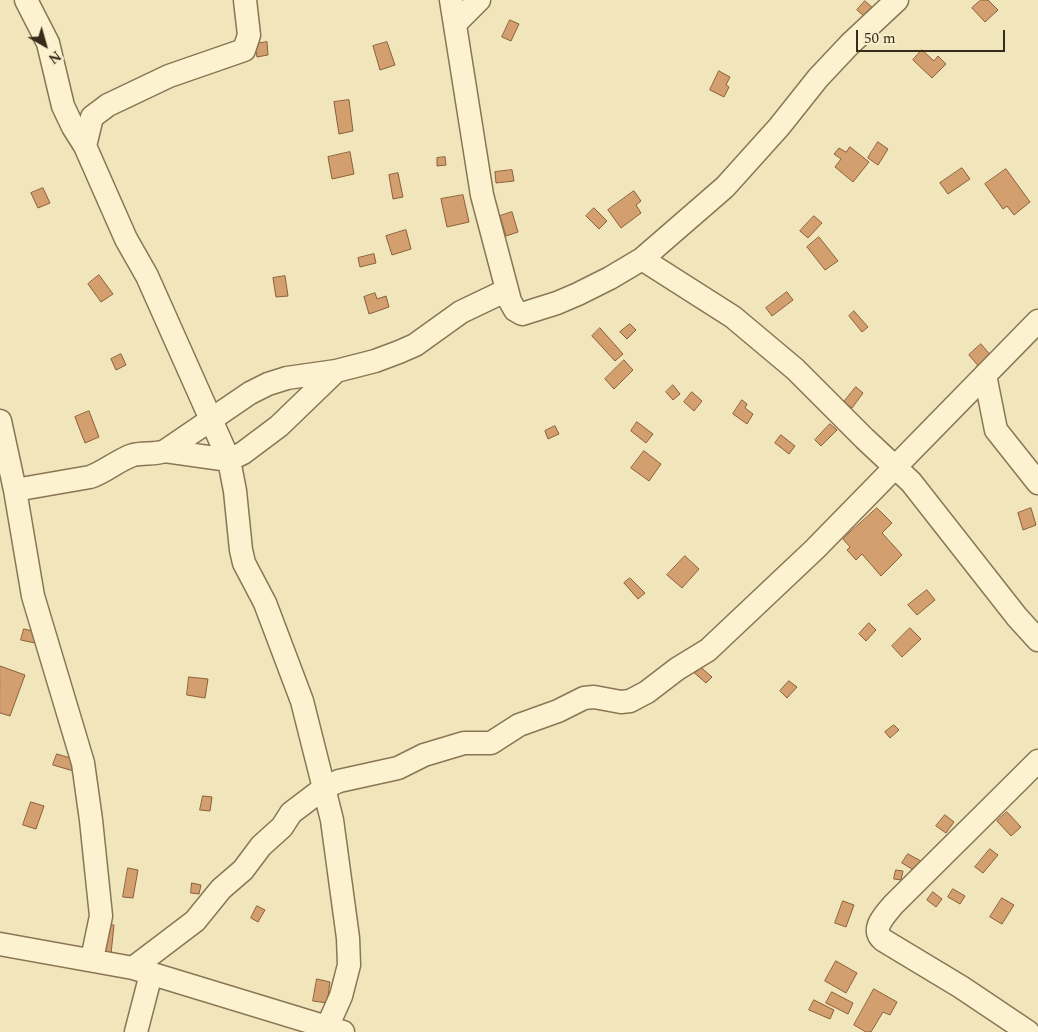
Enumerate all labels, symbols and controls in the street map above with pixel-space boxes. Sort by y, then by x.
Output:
north arrow [20,20,70,70]
scale bar [858,20,1007,52]
text: 50 m [864,27,896,50]
text: N [44,45,66,69]

